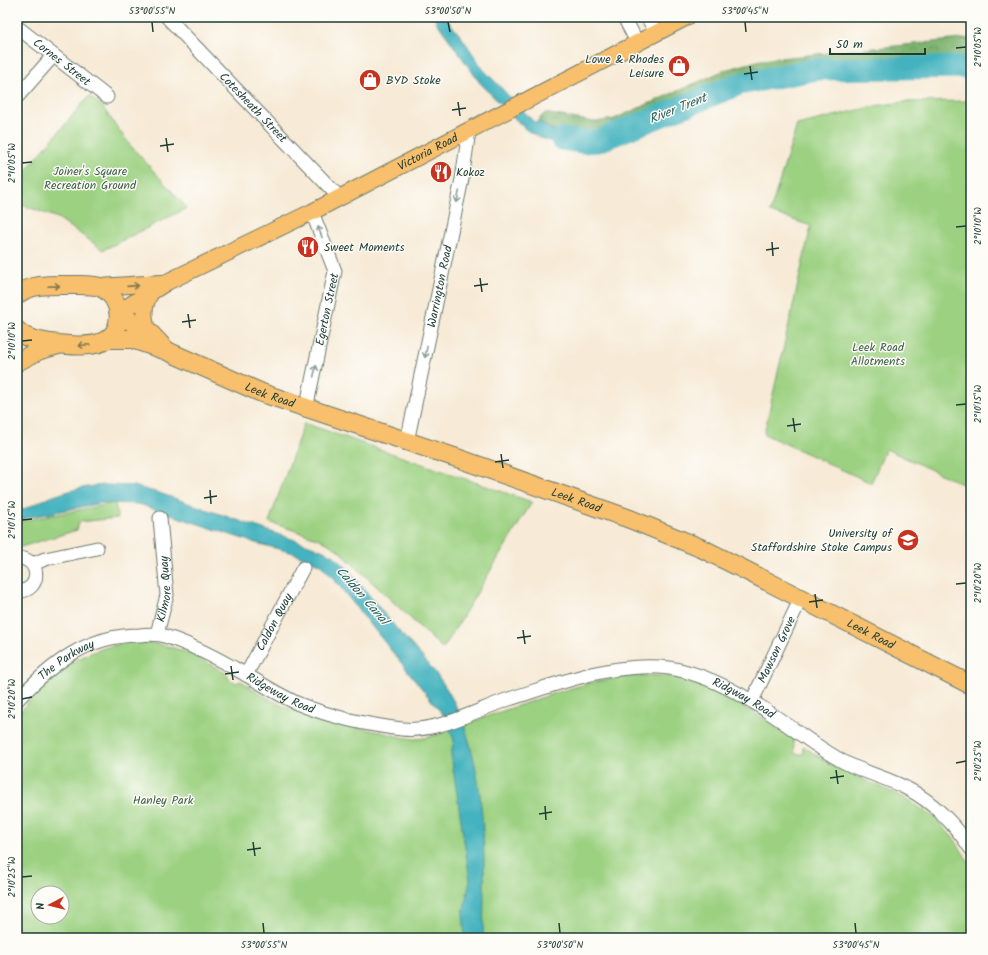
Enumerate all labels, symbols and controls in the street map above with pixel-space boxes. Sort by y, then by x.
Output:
text: 53°00'55"N [129,3,176,19]
text: 53°00'50"N [425,3,471,19]
text: 53°00'45"N [722,3,769,19]
text: 2°10'05"W [970,27,986,67]
scale bar [830,30,925,56]
street label: Cornes Street [29,33,95,91]
text: 50 m [836,35,863,54]
place label: Lowe & Rhodes Leisure [585,50,665,83]
shop icon: Lowe & Rhodes Leisure [666,53,692,79]
shop icon: BYD Stoke [357,67,383,93]
street label: Cotesheath Street [215,68,292,147]
place label: BYD Stoke [386,71,441,90]
water label: River Trent [646,87,712,130]
street label: Victoria Road [394,128,462,176]
text: 2°10'05"W [4,143,20,183]
restaurant icon: Kokoz [428,159,454,185]
park label: Joiner's Square Recreation Ground [44,162,137,195]
place label: Kokoz [456,163,485,182]
one-way arrow [453,191,461,204]
text: 2°10'10"W [970,207,986,245]
one-way arrow [315,226,323,238]
restaurant icon: Sweet Moments [295,234,321,260]
place label: Sweet Moments [324,238,405,257]
street label: Warrington Road [422,243,458,329]
street label: Egerton Street [310,271,344,347]
one-way arrow [47,282,60,290]
one-way arrow [126,282,139,289]
text: 2°10'10"W [4,322,20,360]
park label: Leek Road Allotments [851,338,905,371]
one-way arrow [78,341,91,348]
one-way arrow [421,345,429,358]
one-way arrow [311,365,319,378]
street label: Leek Road [242,377,298,413]
text: 2°10'15"W [970,385,986,423]
street label: Leek Road [549,482,605,518]
text: 2°10'15"W [4,501,20,539]
place label: University of Staffordshire Stoke Campus [751,524,893,557]
school or university icon: University of Staffordshire Stoke Campus [895,527,921,553]
street label: Kilmore Quay [151,555,176,624]
water label: Caldon Canal [331,562,395,632]
text: 2°10'20"W [970,562,986,603]
street label: Caldon Quay [251,589,298,654]
street label: Mawson Grove [752,612,801,686]
street label: Leek Road [843,614,899,655]
street label: The Parkway [34,634,97,685]
street label: Ridgeway Road [243,667,318,719]
street label: Ridgway Road [709,672,780,724]
text: 2°10'20"W [4,678,20,719]
text: 2°10'25"W [970,740,986,782]
park label: Hanley Park [133,791,194,810]
text: 2°10'25"W [4,856,20,898]
north arrow [30,885,70,925]
text: N [32,902,50,911]
text: 53°00'55"N [241,937,288,953]
text: 53°00'50"N [537,937,583,953]
text: 53°00'45"N [833,937,880,953]

